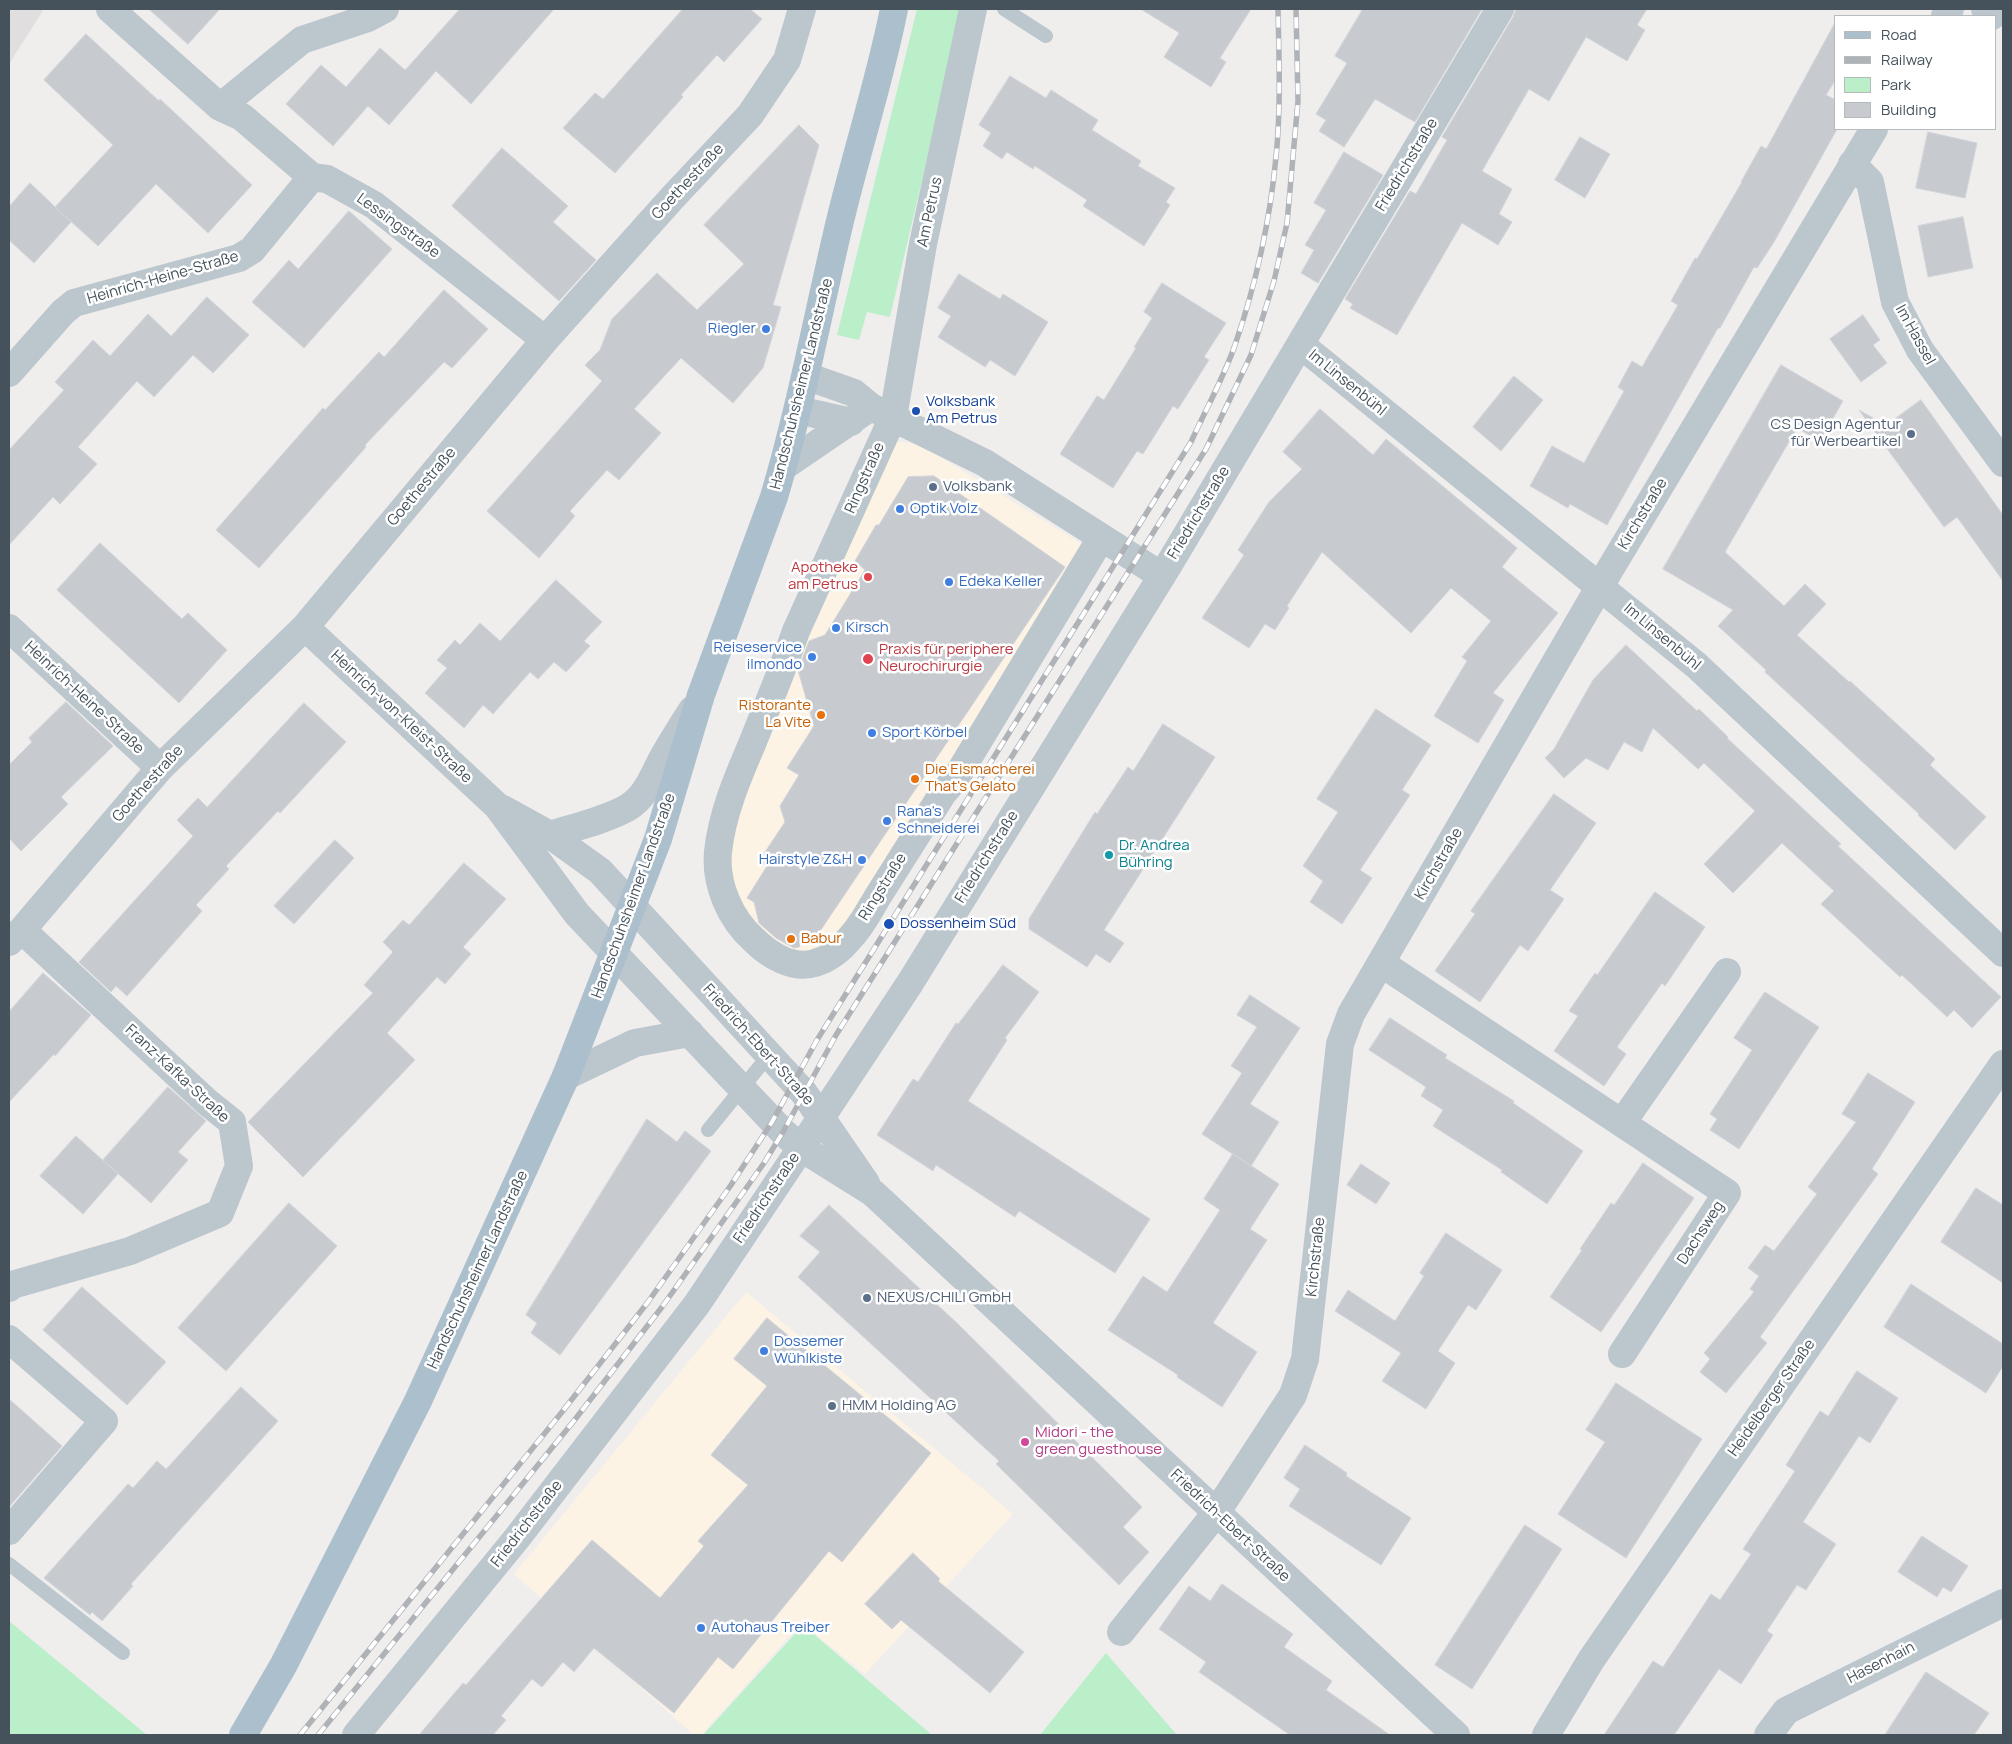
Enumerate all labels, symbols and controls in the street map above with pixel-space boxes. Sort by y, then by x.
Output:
legend [1834,15,1997,130]
text: Road [1881,24,1917,45]
text: Railway [1881,49,1933,70]
text: Park [1881,74,1911,95]
text: Building [1881,99,1936,120]
street label: Friedrichstraße [1372,115,1442,215]
street label: Goethestraße [648,140,728,224]
street label: Am Petrus [914,175,946,249]
street label: Lessingstraße [353,190,443,262]
street label: Heinrich-Heine-Straße [85,248,241,308]
street label: Handschuhsheimer Landstraße [767,277,837,491]
street label: Im Hassel [1891,302,1939,368]
place label: Riegler [708,320,756,338]
marker: Riegler [760,323,772,335]
street label: Im Linsenbühl [1304,346,1390,420]
place label: Volksbank Am Petrus [926,393,997,428]
marker: Volksbank Am Petrus [910,405,922,417]
place label: CS Design Agentur für Werbeartikel [1770,416,1901,451]
marker: CS Design Agentur für Werbeartikel [1905,428,1917,440]
street label: Ringstraße [841,440,889,516]
street label: Goethestraße [384,444,460,530]
street label: Friedrichstraße [1164,463,1234,563]
street label: Kirchstraße [1615,475,1671,553]
place label: Volksbank [943,478,1012,496]
marker: Volksbank [927,481,939,493]
place label: Optik Volz [910,500,978,518]
marker: Optik Volz [894,503,906,515]
place label: Apotheke am Petrus [788,559,858,594]
marker: Apotheke am Petrus [862,571,874,583]
place label: Edeka Keller [959,573,1042,591]
marker: Edeka Keller [943,576,955,588]
street label: Im Linsenbühl [1620,600,1704,674]
place label: Kirsch [846,619,889,637]
marker: Kirsch [830,622,842,634]
street label: Heinrich-Heine-Straße [21,638,147,758]
place label: Reiseservice ilmondo [714,639,802,674]
place label: Praxis für periphere Neurochirurgie [879,641,1014,676]
street label: Heinrich-von-Kleist-Straße [327,647,475,787]
marker: Reiseservice ilmondo [806,651,818,663]
marker: Praxis für periphere Neurochirurgie [861,652,875,666]
place label: Ristorante La Vite [739,697,811,732]
marker: Ristorante La Vite [815,709,827,721]
place label: Sport Körbel [882,724,967,742]
marker: Sport Körbel [866,727,878,739]
street label: Goethestraße [109,742,187,826]
place label: Die Eismacherei That's Gelato [925,761,1035,796]
marker: Die Eismacherei That's Gelato [909,773,921,785]
street label: Handschuhsheimer Landstraße [588,791,680,1001]
place label: Rana's Schneiderei [897,803,980,838]
street label: Friedrichstraße [951,808,1023,906]
marker: Rana's Schneiderei [881,815,893,827]
street label: Kirchstraße [1411,825,1467,903]
place label: Dr. Andrea Bühring [1119,837,1190,872]
marker: Dr. Andrea Bühring [1103,849,1115,861]
street label: Ringstraße [855,850,911,924]
place label: Hairstyle Z&H [759,851,852,869]
marker: Hairstyle Z&H [856,854,868,866]
place label: Dossenheim Süd [900,915,1016,933]
marker: Dossenheim Süd [882,917,896,931]
place label: Babur [801,930,842,948]
marker: Babur [785,933,797,945]
street label: Friedrich-Ebert-Straße [699,981,817,1109]
street label: Franz-Kafka-Straße [121,1021,233,1127]
street label: Friedrichstraße [730,1149,804,1247]
street label: Handschuhsheimer Landstraße [424,1168,532,1372]
street label: Dachsweg [1674,1198,1728,1268]
street label: Kirchstraße [1303,1216,1329,1298]
place label: NEXUS/CHILI GmbH [877,1289,1011,1307]
marker: NEXUS/CHILI GmbH [861,1292,873,1304]
place label: Dossemer Wühlkiste [774,1333,844,1368]
street label: Heidelberger Straße [1725,1336,1819,1460]
marker: Dossemer Wühlkiste [758,1345,770,1357]
place label: HMM Holding AG [842,1397,956,1415]
marker: HMM Holding AG [826,1400,838,1412]
place label: Midori - the green guesthouse [1035,1424,1162,1459]
marker: Midori - the green guesthouse [1019,1436,1031,1448]
street label: Friedrich-Ebert-Straße [1166,1466,1294,1586]
street label: Friedrichstraße [487,1477,567,1571]
place label: Autohaus Treiber [711,1619,830,1637]
marker: Autohaus Treiber [695,1622,707,1634]
street label: Hasenhain [1844,1638,1918,1688]

